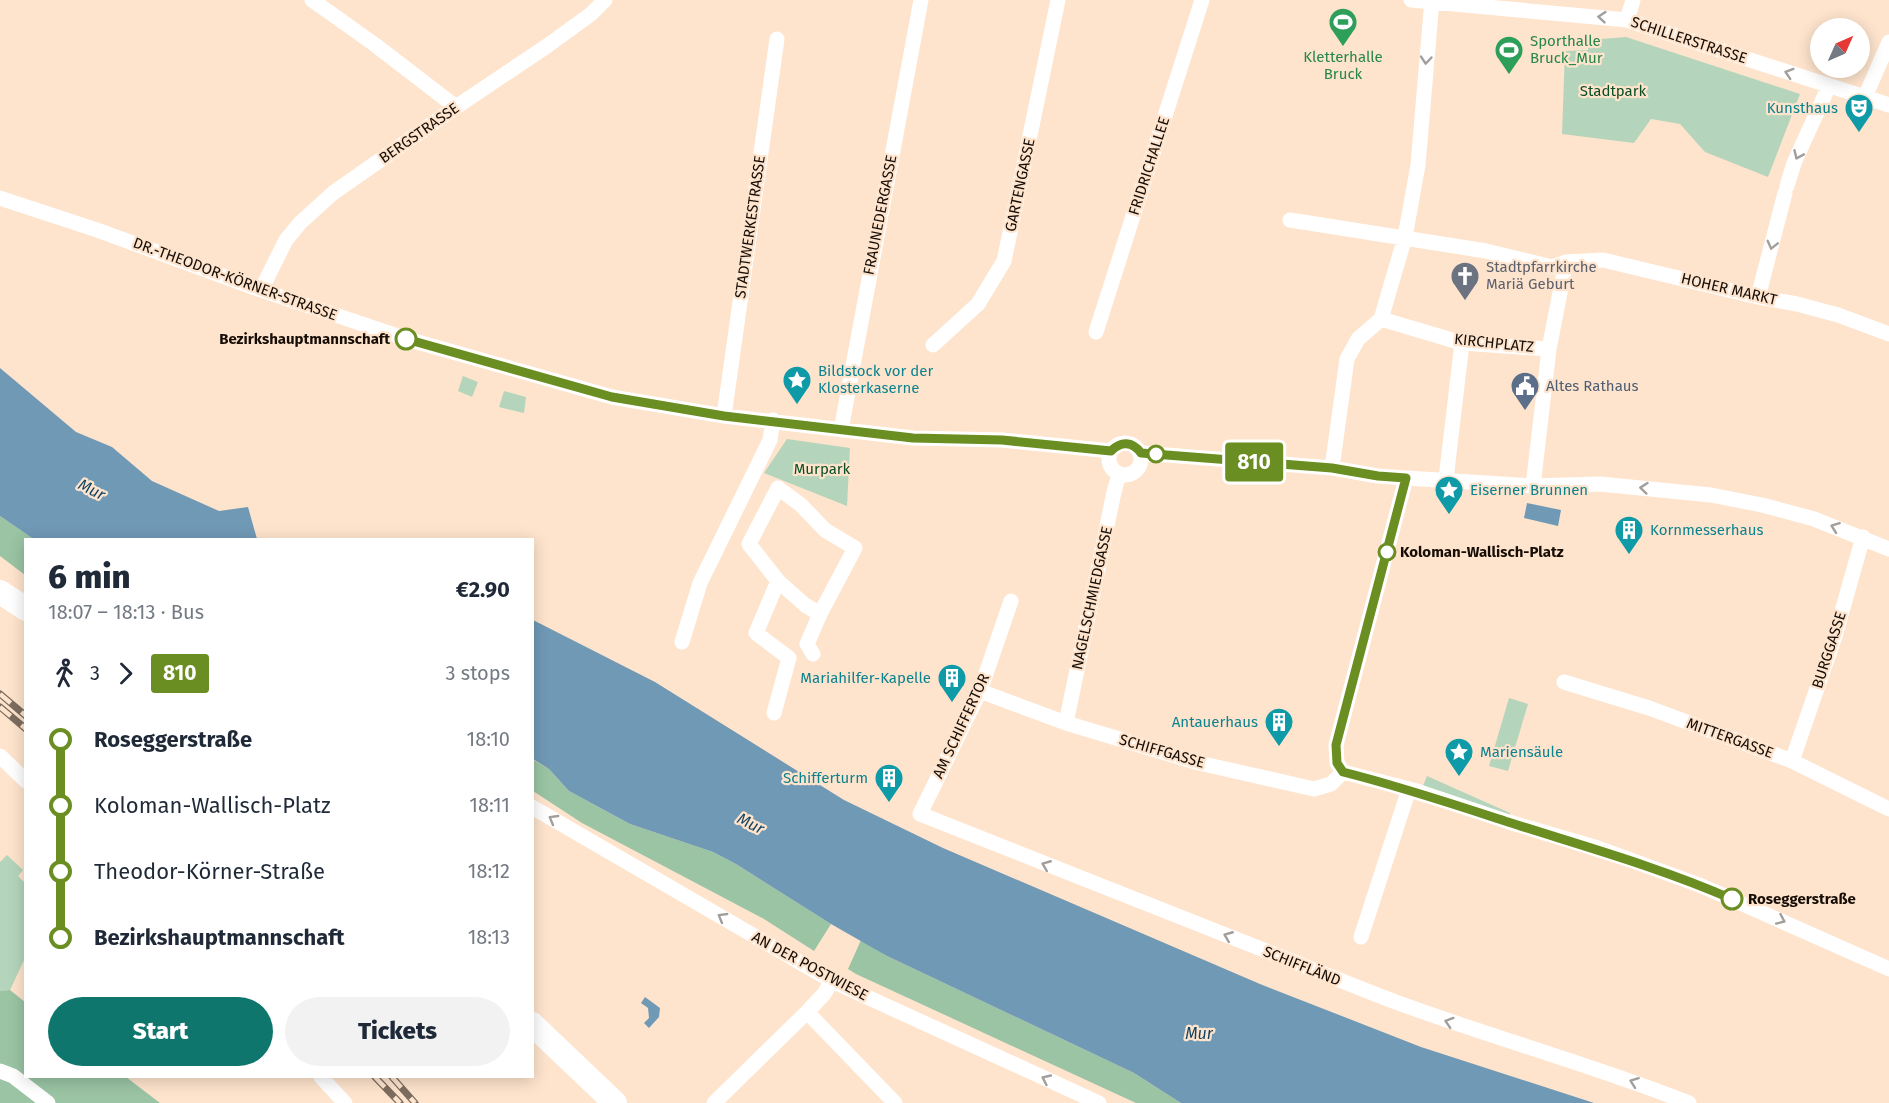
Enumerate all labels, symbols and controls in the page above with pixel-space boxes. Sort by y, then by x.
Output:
sports icon: Kletterhalle Bruck [1327,6,1359,48]
one-way arrow [1598,11,1607,24]
street label: SCHILLERSTRASSE [1629,13,1749,67]
north arrow [1810,18,1870,78]
map controls [1810,18,1870,78]
place label: Sporthalle Bruck_Mur [1530,32,1603,67]
sports icon: Sporthalle Bruck_Mur [1493,34,1525,76]
place label: Kletterhalle Bruck [1303,48,1383,83]
one-way arrow [1420,56,1433,65]
one-way arrow [1784,68,1795,80]
park label: Stadtpark [1580,82,1647,100]
theatre icon: Kunsthaus [1843,92,1875,134]
street label: BERGSTRASSE [376,99,462,167]
place label: Kunsthaus [1767,99,1838,117]
street label: FRIDRICHALLEE [1125,115,1173,217]
street label: GARTENGASSE [1001,137,1039,233]
one-way arrow [1793,148,1805,159]
street label: FRAUNEDERGASSE [860,153,900,277]
street label: STADTWERKESTRASSE [731,154,769,300]
street label: DR.-THEODOR-KÖRNER-STRASSE [131,234,339,324]
one-way arrow [1766,240,1779,250]
place label: Stadtpfarrkirche Mariä Geburt [1486,258,1597,293]
church icon: Stadtpfarrkirche Mariä Geburt [1449,260,1481,302]
street label: HOHER MARKT [1679,269,1779,309]
marker: Bezirkshauptmannschaft [395,328,417,350]
place label: Bezirkshauptmannschaft [219,330,390,348]
street label: KIRCHPLATZ [1453,330,1535,356]
place label: Bildstock vor der Klosterkaserne [818,362,933,397]
place icon: Bildstock vor der Klosterkaserne [781,364,813,406]
public building icon: Altes Rathaus [1509,370,1541,412]
place label: Altes Rathaus [1546,377,1639,395]
line badge: 810 [1220,442,1288,482]
unlabelled marker [1147,445,1165,463]
text: 810 [1237,449,1271,475]
park label: Murpark [794,460,851,478]
place icon: Eiserner Brunnen [1433,474,1465,516]
water label: Mur [75,475,109,505]
place label: Eiserner Brunnen [1470,481,1588,499]
one-way arrow [1640,482,1649,495]
building icon: Kornmesserhaus [1613,514,1645,556]
place label: Kornmesserhaus [1650,521,1764,539]
one-way arrow [1830,522,1841,534]
street label: NAGELSCHMIEDGASSE [1068,525,1116,671]
marker: Koloman-Wallisch-Platz [1378,543,1396,561]
place label: Koloman-Wallisch-Platz [1400,543,1564,561]
text: 6 min [48,557,130,597]
text: €2.90 [456,576,510,603]
text: 18:07 – 18:13 · Bus [48,600,204,624]
street label: BURGGASSE [1808,609,1850,691]
icon: walk [48,657,81,690]
icon: forward [109,657,142,690]
text: 810 [163,660,197,686]
text: 3 [90,661,100,685]
text: 3 stops [446,661,510,685]
building icon: Mariahilfer-Kapelle [936,662,968,704]
place label: Mariahilfer-Kapelle [800,669,931,687]
street label: AM SCHIFFERTOR [929,671,993,781]
building icon: Antauerhaus [1263,706,1295,748]
place label: Antauerhaus [1172,713,1258,731]
street label: MITTERGASSE [1684,714,1776,762]
text: Roseggerstraße [94,726,252,753]
text: 18:10 [467,727,510,751]
street label: SCHIFFGASSE [1117,730,1207,772]
place icon: Mariensäule [1443,736,1475,778]
place label: Mariensäule [1480,743,1563,761]
building icon: Schifferturm [873,762,905,804]
place label: Schifferturm [783,769,868,787]
text: Koloman-Wallisch-Platz [94,792,331,819]
text: 18:11 [469,793,510,817]
water label: Mur [734,809,768,839]
one-way arrow [549,815,559,827]
text: Theodor-Körner-Straße [94,858,325,885]
text: 18:12 [468,859,510,883]
one-way arrow [1042,860,1053,872]
marker: Roseggerstraße [1721,888,1743,910]
place label: Roseggerstraße [1748,890,1856,908]
one-way arrow [718,913,728,924]
one-way arrow [1774,913,1785,925]
text: Bezirkshauptmannschaft [94,924,345,951]
text: 18:13 [468,925,510,949]
street label: AN DER POSTWIESE [749,928,871,1004]
one-way arrow [1223,931,1234,944]
street label: SCHIFFLÄND [1261,942,1343,990]
button: Start [48,997,273,1066]
button: Tickets [285,997,510,1066]
one-way arrow [1444,1017,1455,1029]
water label: Mur [1185,1024,1214,1043]
one-way arrow [1042,1074,1053,1086]
one-way arrow [1630,1076,1640,1089]

